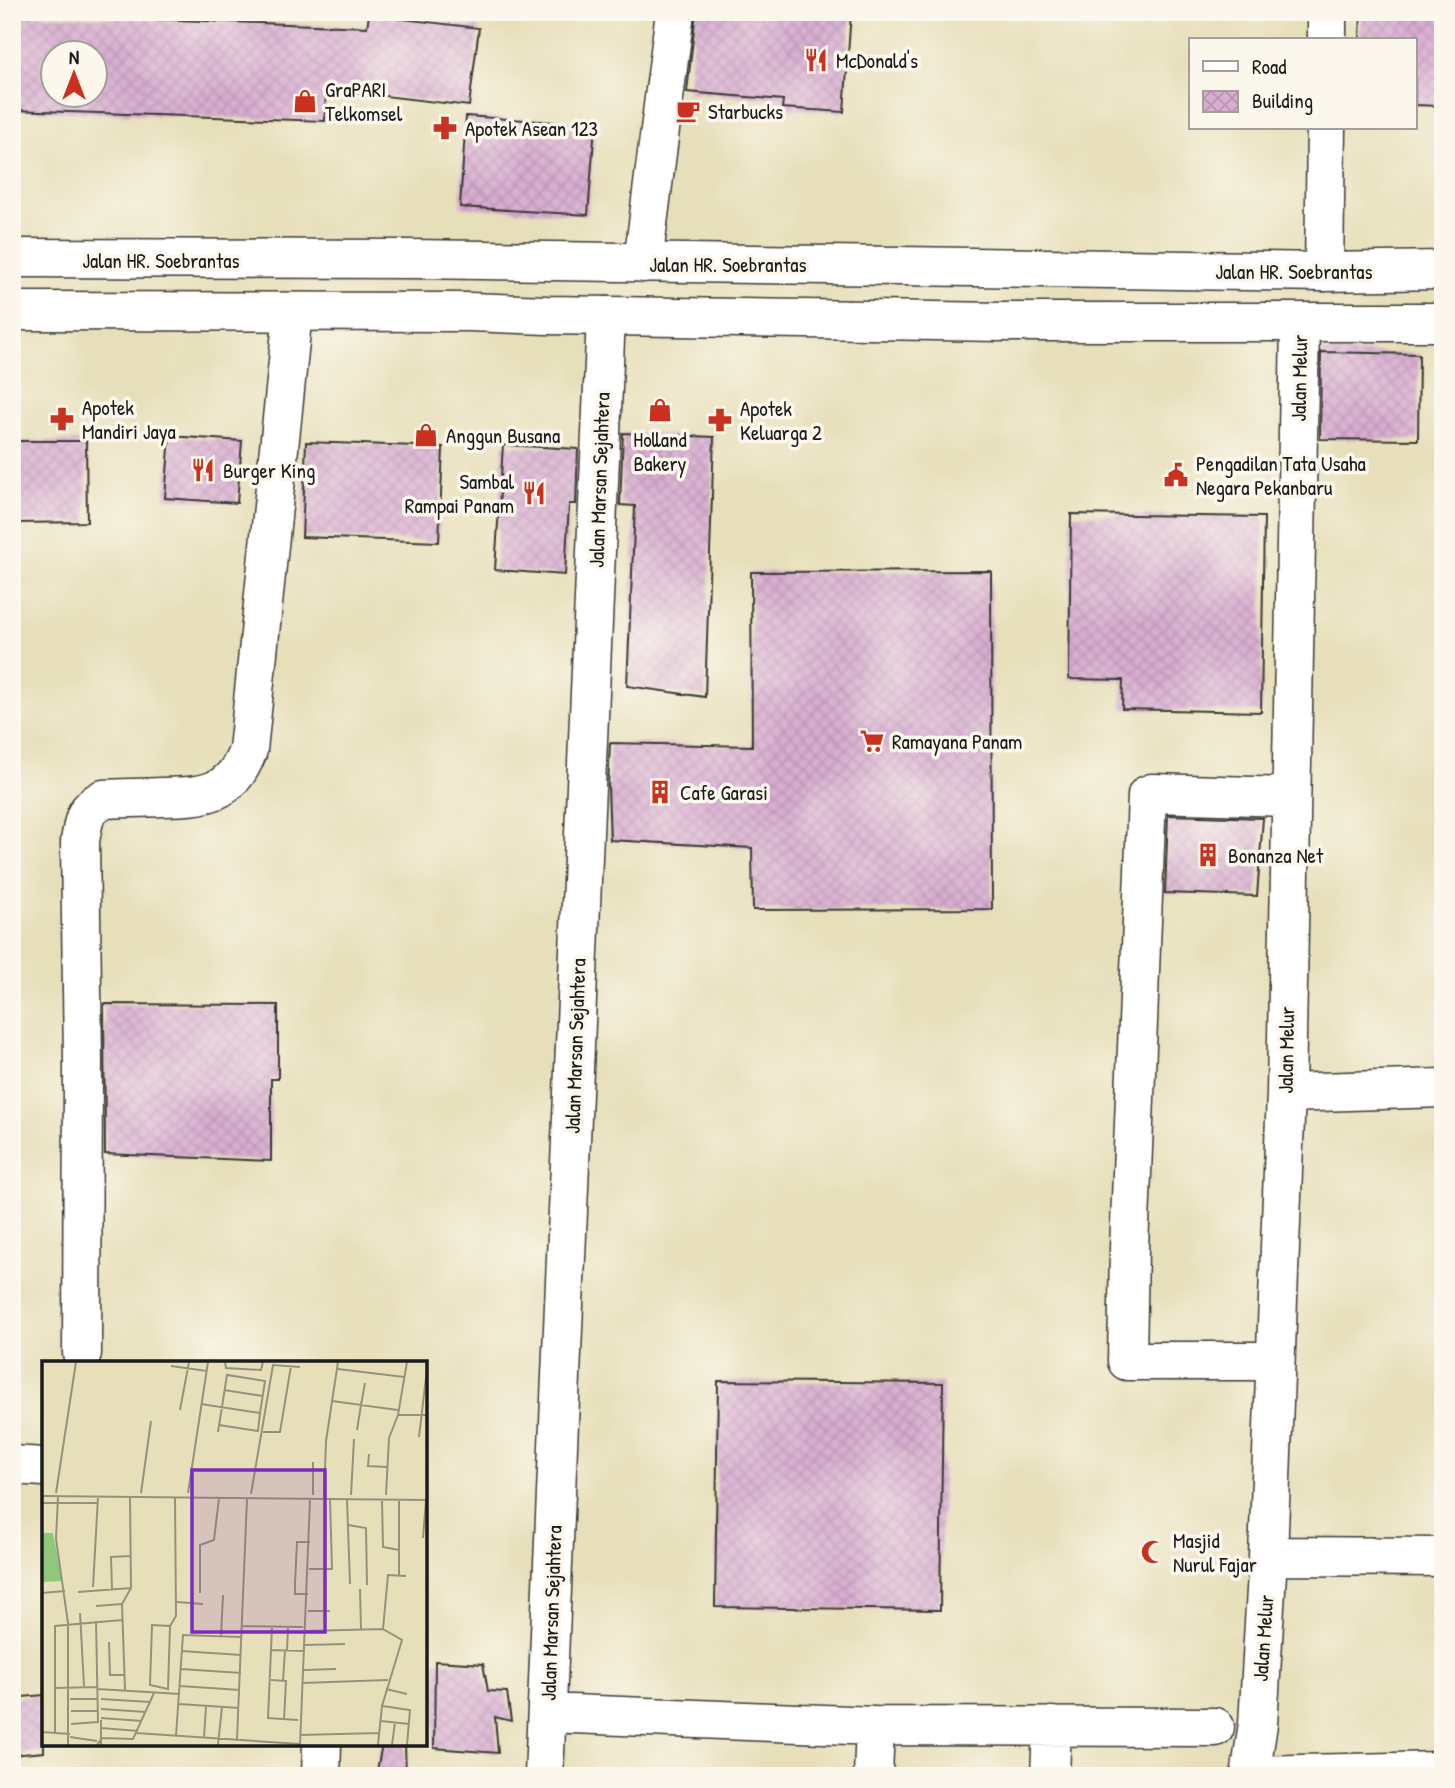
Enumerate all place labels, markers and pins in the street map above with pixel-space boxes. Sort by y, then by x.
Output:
restaurant icon: McDonald's [802,46,830,74]
place label: McDonald's [836,46,918,75]
place label: GraPARI Telkomsel [325,75,403,128]
shop icon: GraPARI Telkomsel [291,87,319,115]
cafe icon: Starbucks [674,97,702,125]
place label: Starbucks [708,97,783,126]
pharmacy icon: Apotek Asean 123 [431,114,459,142]
place label: Apotek Asean 123 [465,114,598,143]
place label: Apotek Mandiri Jaya [82,393,176,446]
place label: Apotek Keluarga 2 [740,394,822,447]
shop icon: Holland Bakery [646,396,674,424]
pharmacy icon: Apotek Mandiri Jaya [48,405,76,433]
pharmacy icon: Apotek Keluarga 2 [706,406,734,434]
shop icon: Anggun Busana [412,421,440,449]
place label: Anggun Busana [446,421,560,450]
place label: Holland Bakery [633,425,687,478]
place label: Pengadilan Tata Usaha Negara Pekanbaru [1196,449,1366,502]
restaurant icon: Burger King [189,456,217,484]
place label: Burger King [223,456,315,485]
public building icon: Pengadilan Tata Usaha Negara Pekanbaru [1162,461,1190,489]
place label: Sambal Rampai Panam [405,467,514,520]
restaurant icon: Sambal Rampai Panam [520,479,548,507]
supermarket icon: Ramayana Panam [858,727,886,755]
place label: Ramayana Panam [892,727,1022,756]
building icon: Cafe Garasi [646,778,674,806]
place label: Cafe Garasi [680,778,768,807]
building icon: Bonanza Net [1194,841,1222,869]
place label: Bonanza Net [1228,841,1324,870]
place label: Masjid Nurul Fajar [1173,1526,1257,1579]
mosque icon: Masjid Nurul Fajar [1139,1538,1167,1566]

